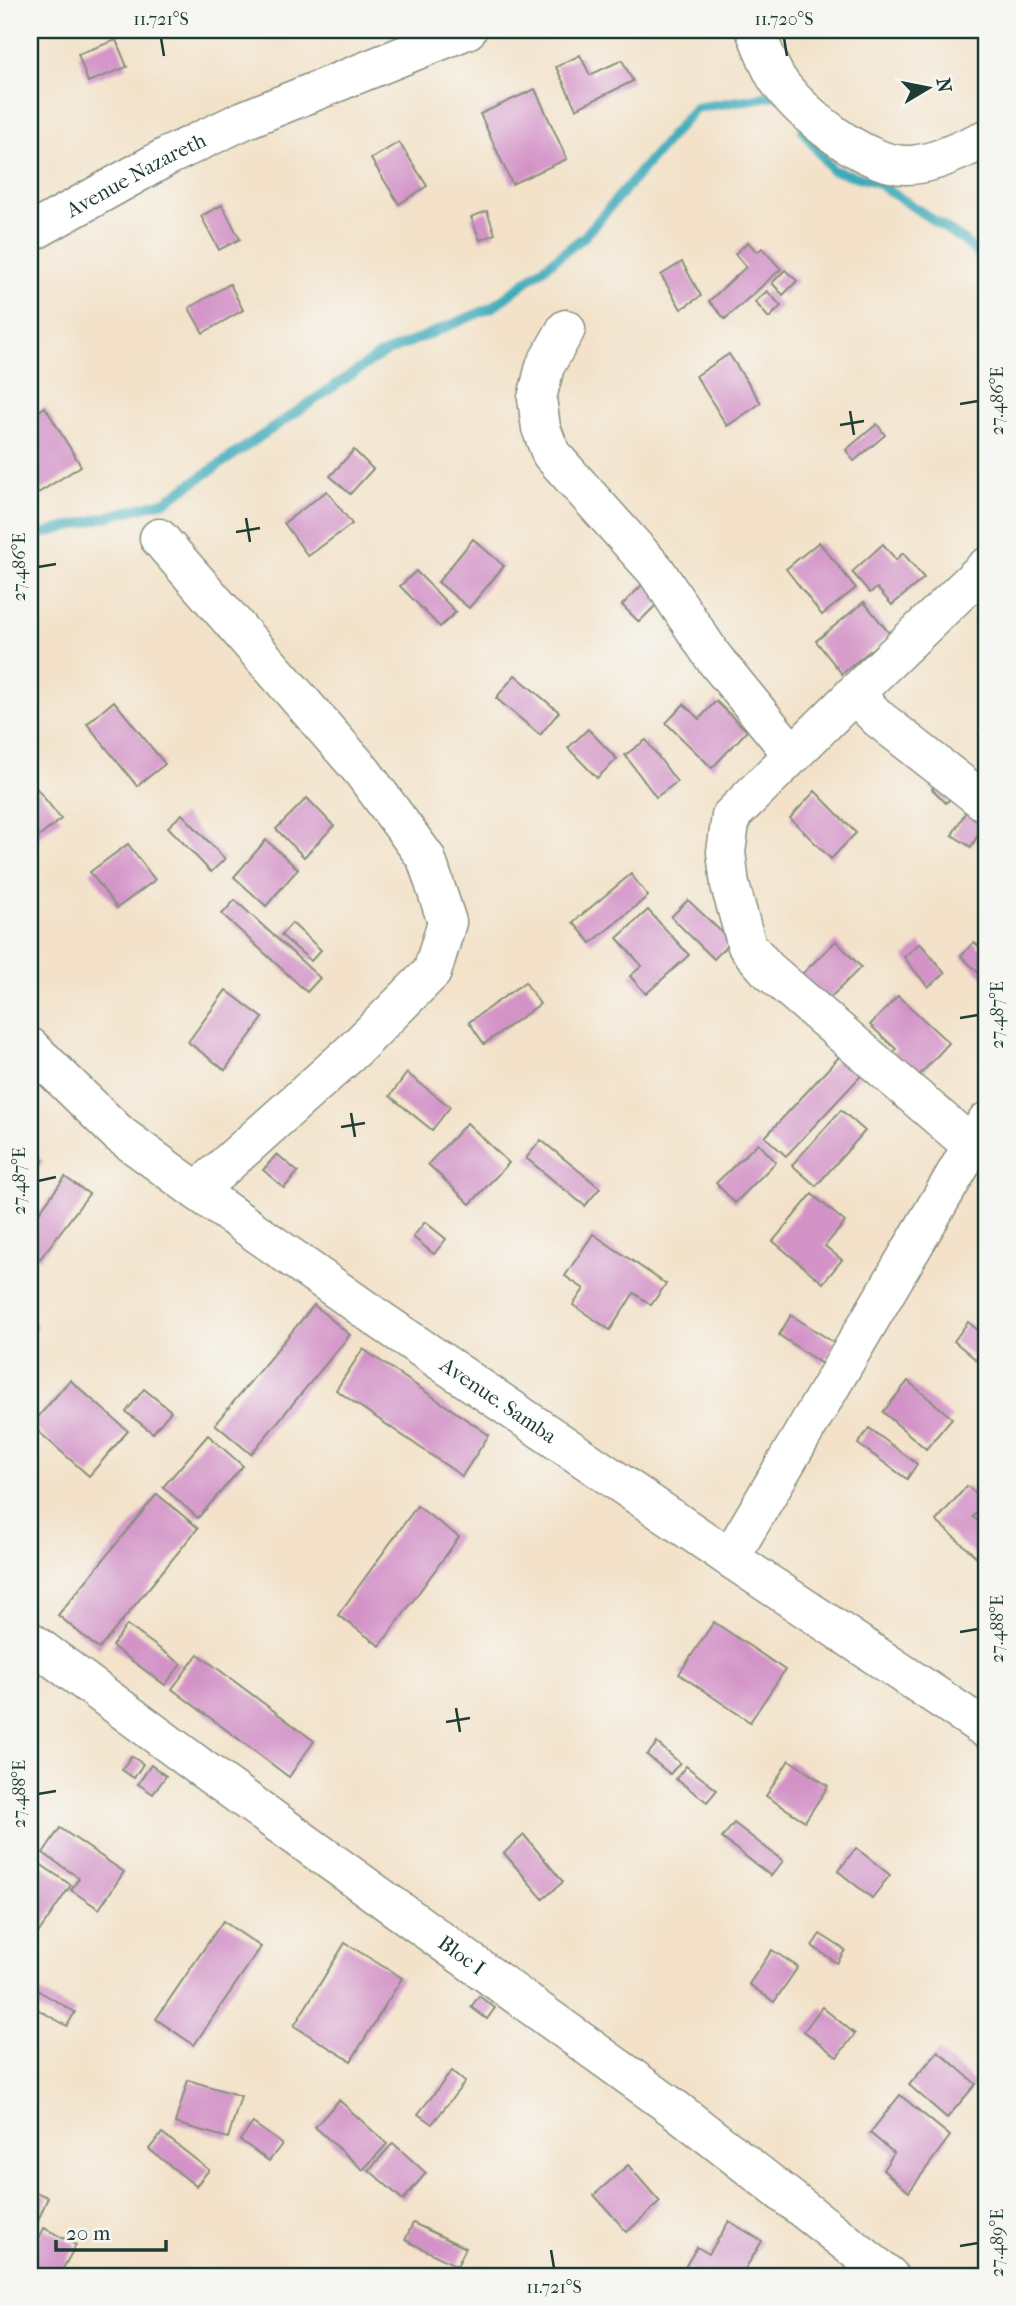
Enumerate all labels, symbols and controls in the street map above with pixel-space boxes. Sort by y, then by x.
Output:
text: 11.721°S [133,9,189,30]
text: 11.720°S [755,9,814,30]
north arrow [894,52,964,122]
text: N [932,76,956,95]
street label: Avenue Nazareth [61,128,210,223]
text: 27.486°E [987,367,1008,435]
text: 27.486°E [9,533,30,601]
text: 27.487°E [987,981,1008,1049]
text: 27.487°E [9,1147,30,1215]
street label: Avenue. Samba [435,1352,561,1448]
text: 27.488°E [987,1595,1008,1663]
text: 27.488°E [9,1760,30,1828]
street label: Bloc I [434,1930,490,1980]
scale bar [56,2208,166,2252]
text: 27.489°E [987,2209,1008,2277]
text: 20 m [66,2221,111,2245]
text: 11.721°S [526,2277,582,2298]

